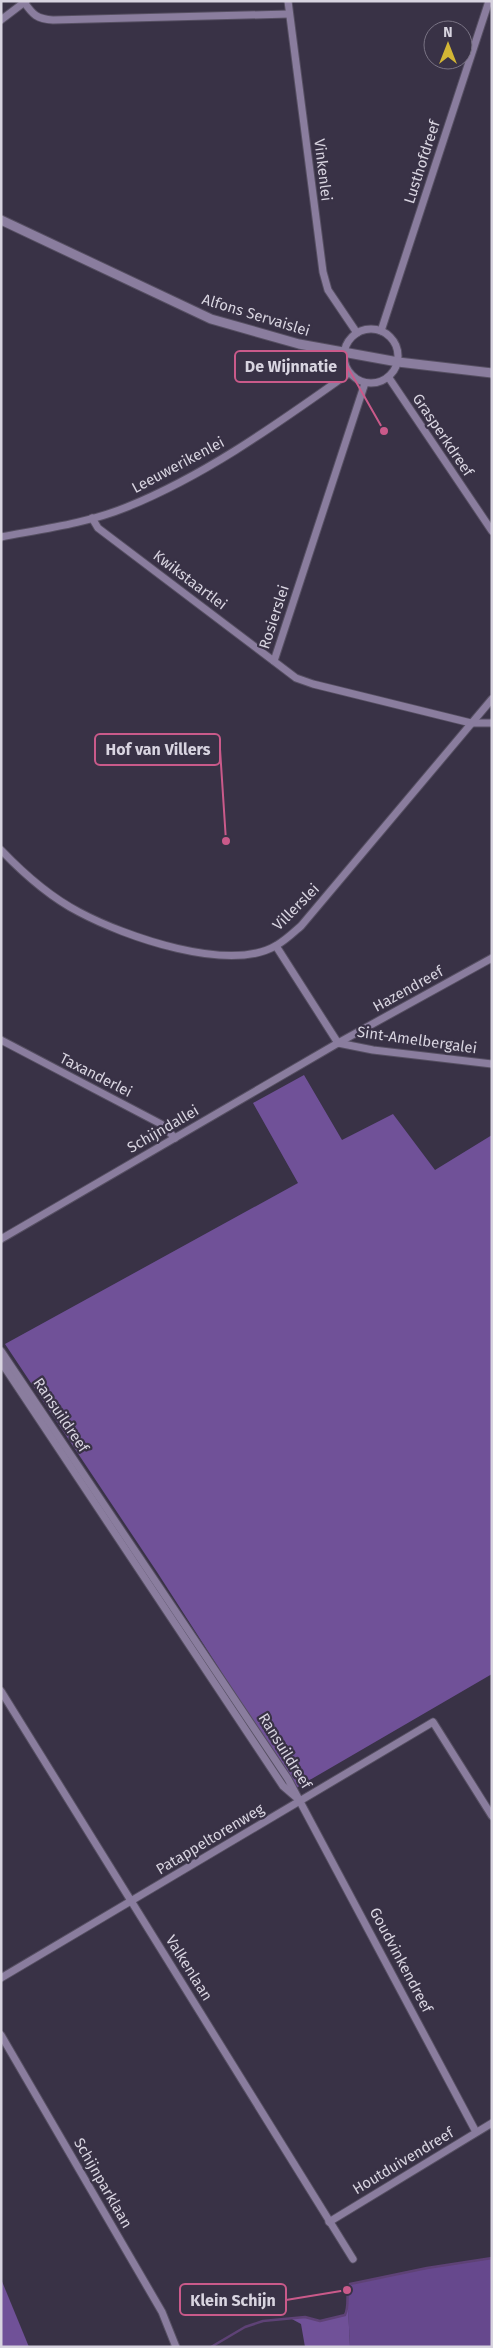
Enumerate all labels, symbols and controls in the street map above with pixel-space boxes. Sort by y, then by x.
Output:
north arrow [423,20,473,70]
text: N [443,24,453,41]
street label: Lusthofdreef [400,117,444,206]
street label: Vinkenlei [310,138,336,202]
street label: Alfons Servaislei [200,290,312,340]
callout: De Wijnnatie [235,351,347,382]
text: De Wijnnatie [245,357,337,376]
street label: Grasperkdreef [409,390,478,481]
street label: Leeuwerikenlei [129,433,227,497]
street label: Kwikstaartlei [150,546,230,614]
street label: Rosierslei [255,583,293,651]
callout: Hof van Villers [95,734,220,765]
text: Hof van Villers [106,740,211,759]
street label: Villerslei [269,880,323,934]
street label: Hazendreef [370,962,447,1016]
street label: Sint-Amelbergalei [356,1023,478,1057]
street label: Taxanderlei [57,1049,135,1101]
street label: Schijndallei [124,1101,202,1157]
street label: Ransuildreef [30,1374,93,1456]
street label: Ransuildreef [255,1710,316,1793]
street label: Patappeltorenweg [153,1800,267,1878]
street label: Goudvinkendreef [366,1904,437,2017]
street label: Valkenlaan [162,1932,216,2004]
street label: Houtduivendreef [349,2123,458,2198]
street label: Schijnparklaan [70,2135,136,2231]
callout: Klein Schijn [180,2284,286,2315]
text: Klein Schijn [190,2291,276,2310]

